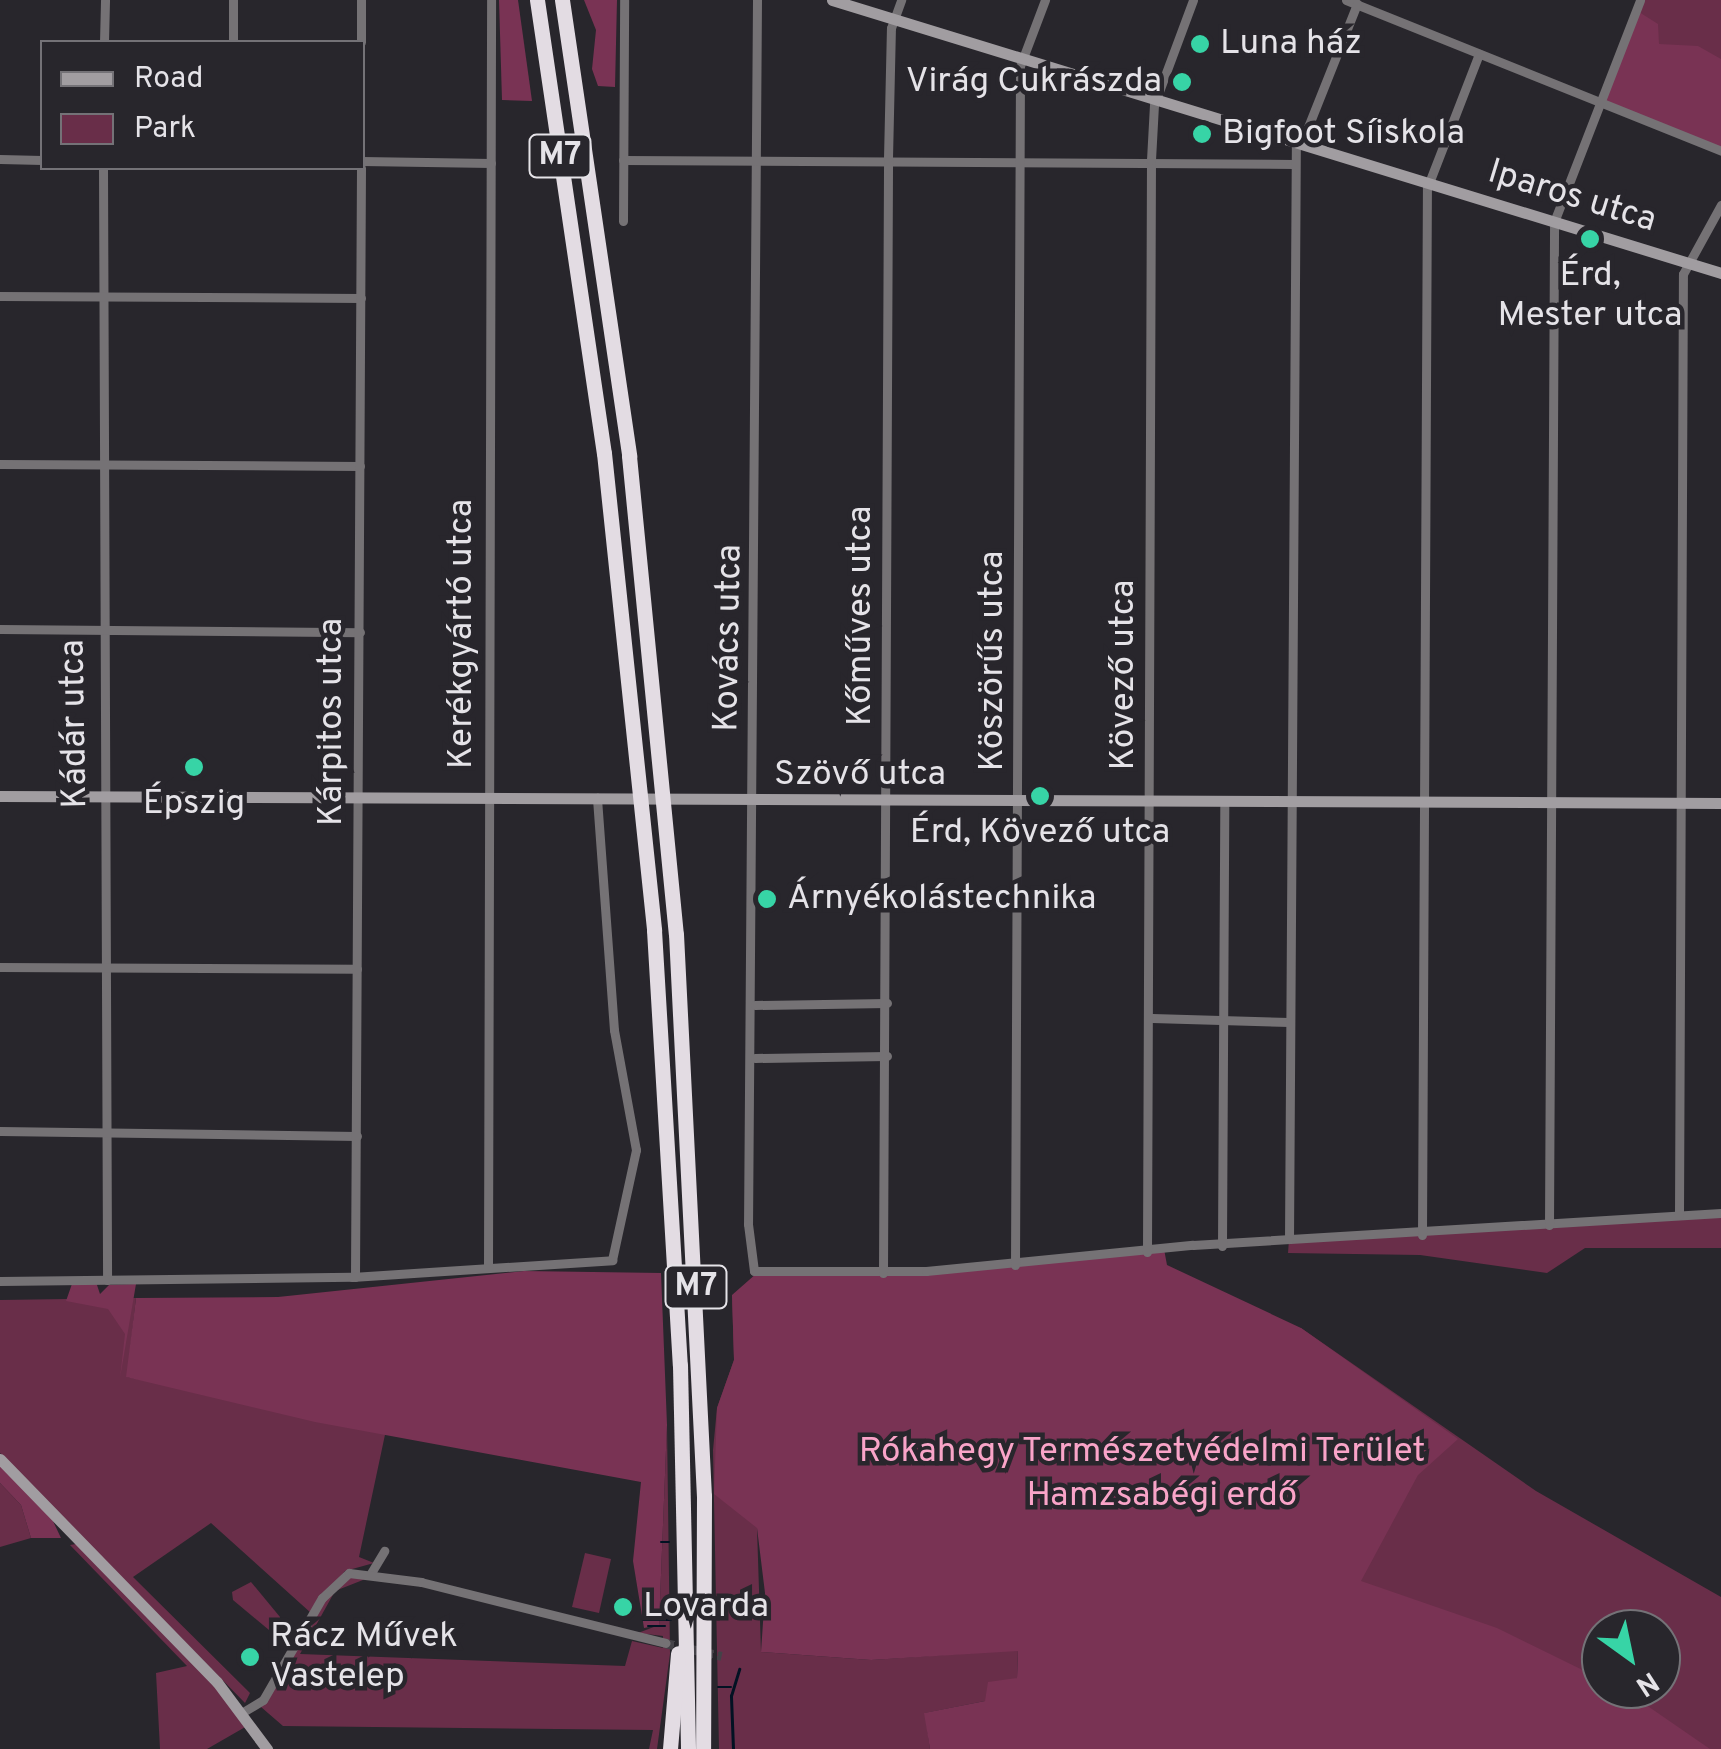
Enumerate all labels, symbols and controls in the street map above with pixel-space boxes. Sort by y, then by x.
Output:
place label: Luna ház [1220,23,1362,65]
marker: Luna ház [1189,33,1211,55]
legend [40,40,365,170]
text: Road [134,61,203,98]
place label: Virág Cukrászda [906,61,1162,103]
marker: Virág Cukrászda [1171,71,1193,93]
text: Park [134,111,196,148]
place label: Bigfoot Síiskola [1222,113,1465,155]
marker: Bigfoot Síiskola [1191,123,1213,145]
road number: M7 [528,129,592,183]
street label: Iparos utca [1483,152,1661,242]
marker: Érd, Mester utca [1579,228,1601,250]
place label: Érd, Mester utca [1498,255,1682,337]
street label: Kerékgyártó utca [441,499,483,769]
street label: Kőműves utca [840,506,882,726]
street label: Kovács utca [706,544,752,732]
street label: Köszörűs utca [972,551,1014,771]
street label: Kövező utca [1103,580,1145,770]
street label: Kárpitos utca [311,618,353,826]
street label: Kádár utca [53,639,97,809]
street label: Szövő utca [774,754,946,796]
marker: Épszig [183,756,205,778]
place label: Épszig [143,783,245,825]
marker: Érd, Kövező utca [1029,785,1051,807]
place label: Érd, Kövező utca [910,812,1170,854]
place label: Árnyékolástechnika [787,878,1096,920]
marker: Árnyékolástechnika [756,888,778,910]
road number: M7 [664,1260,728,1314]
park label: Rókahegy Természetvédelmi Terület [857,1431,1427,1473]
park label: Hamzsabégi erdő [1027,1475,1297,1517]
place label: Lovarda [643,1586,769,1628]
marker: Lovarda [612,1596,634,1618]
north arrow [1581,1609,1681,1709]
place label: Rácz Művek Vastelep [270,1616,458,1698]
marker: Rácz Művek Vastelep [239,1646,261,1668]
text: N [1628,1662,1664,1703]

